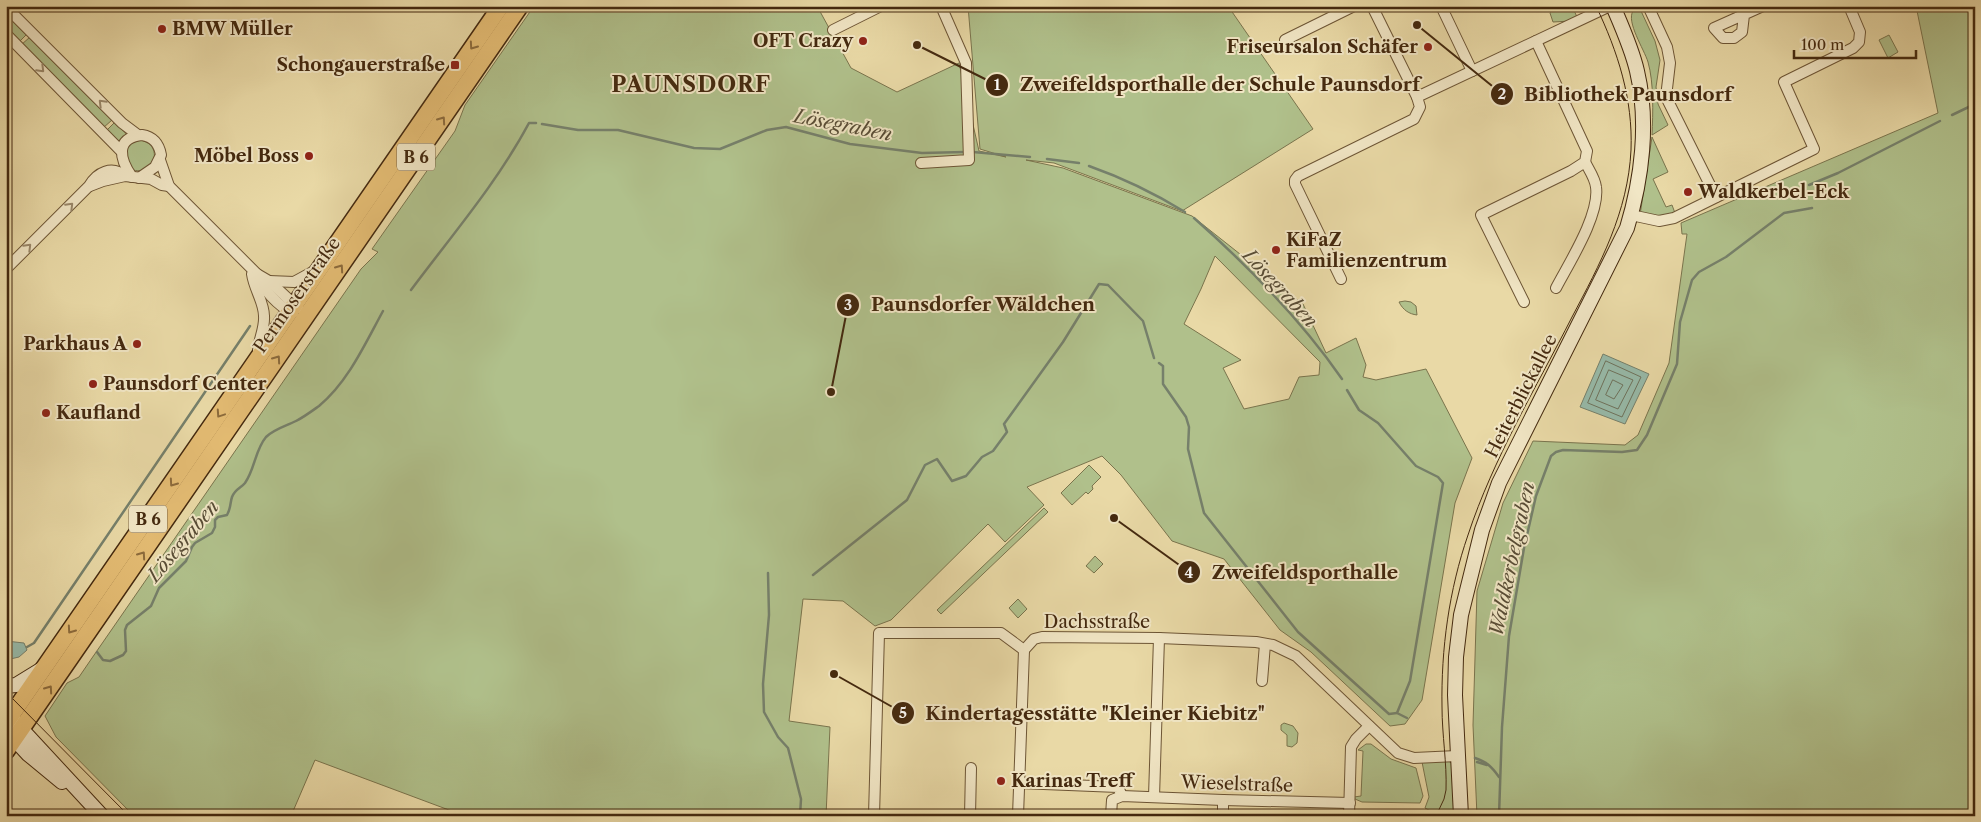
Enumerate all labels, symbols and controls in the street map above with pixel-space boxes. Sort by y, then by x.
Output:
place label: BMW Müller [172,18,293,40]
marker: BMW Müller [156,23,168,35]
scale bar [1794,28,1916,60]
place label: OFT Crazy [753,30,854,52]
marker: OFT Crazy [857,35,869,47]
text: 100 m [1801,35,1844,54]
place label: Friseursalon Schäfer [1226,36,1418,58]
one-way arrow [470,41,480,50]
marker: Friseursalon Schäfer [1422,41,1434,53]
place label: Schongauerstraße [276,54,445,76]
marker: Schongauerstraße [449,59,461,71]
one-way arrow [35,63,44,72]
callout: Zweifeldsporthalle der Schule Paunsdorf [985,68,1430,102]
district label: PAUNSDORF [611,71,771,98]
text: Zweifeldsporthalle der Schule Paunsdorf [1020,73,1423,96]
text: 1 [994,75,1001,94]
callout: Bibliothek Paunsdorf [1489,77,1742,111]
text: Bibliothek Paunsdorf [1524,83,1735,106]
text: 2 [1498,84,1507,103]
one-way arrow [99,100,108,109]
water label: Lösegraben [790,104,894,146]
one-way arrow [436,116,445,126]
road number: B 6 [397,144,435,170]
place label: Möbel Boss [194,145,299,167]
marker: Möbel Boss [303,150,315,162]
place label: Waldkerbel-Eck [1697,181,1850,203]
marker: Waldkerbel-Eck [1682,186,1694,198]
one-way arrow [64,202,73,211]
place label: KiFaZ Familienzentrum [1286,229,1447,272]
street label: Permoserstraße [249,233,345,357]
water label: Lösegraben [1236,242,1322,332]
one-way arrow [23,244,32,253]
marker: KiFaZ Familienzentrum [1270,244,1282,256]
one-way arrow [334,264,343,274]
callout: Paunsdorfer Wäldchen [835,288,1105,322]
text: Paunsdorfer Wäldchen [871,293,1095,316]
text: 3 [844,295,852,314]
street label: Heiterblickallee [1480,330,1562,462]
place label: Parkhaus A [23,333,128,355]
marker: Parkhaus A [131,338,143,350]
one-way arrow [271,355,280,365]
place label: Paunsdorf Center [103,373,267,395]
marker: Paunsdorf Center [87,378,99,390]
place label: Kaufland [56,402,141,424]
marker: Kaufland [40,407,52,419]
one-way arrow [217,408,226,418]
one-way arrow [170,477,179,487]
water label: Waldkerbelgraben [1484,480,1540,638]
water label: Lösegraben [141,496,224,588]
road number: B 6 [129,506,167,532]
one-way arrow [136,551,145,561]
callout: Zweifeldsporthalle [1177,555,1408,589]
text: Zweifeldsporthalle [1212,561,1398,584]
text: 4 [1185,563,1194,582]
street label: Dachsstraße [1044,611,1150,633]
one-way arrow [68,624,77,634]
one-way arrow [43,685,52,694]
callout: Kindertagesstätte "Kleiner Kiebitz" [890,696,1275,730]
text: Kindertagesstätte "Kleiner Kiebitz" [925,702,1265,725]
text: 5 [899,703,907,722]
place label: Karinas Treff [1011,770,1135,792]
street label: Wieselstraße [1180,771,1293,797]
marker: Karinas Treff [995,775,1007,787]

